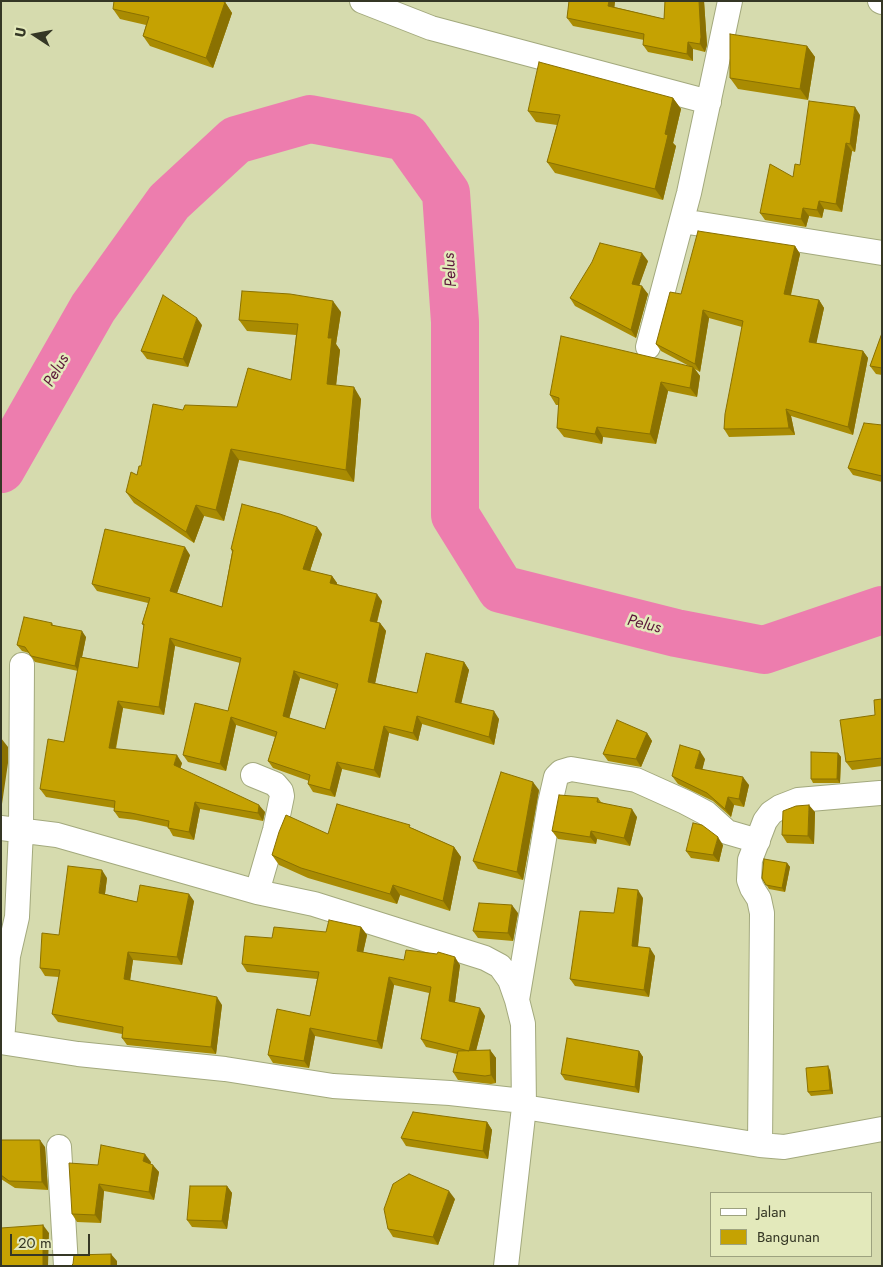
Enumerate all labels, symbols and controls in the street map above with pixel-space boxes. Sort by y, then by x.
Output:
north arrow [10,10,60,60]
text: U [10,25,31,39]
water label: Pelus [440,252,462,288]
water label: Pelus [40,351,74,391]
water label: Pelus [625,612,663,638]
legend [710,1192,873,1257]
text: Jalan [757,1201,786,1223]
scale bar [12,1224,92,1256]
text: Bangunan [757,1226,820,1248]
text: 20 m [18,1232,52,1254]

